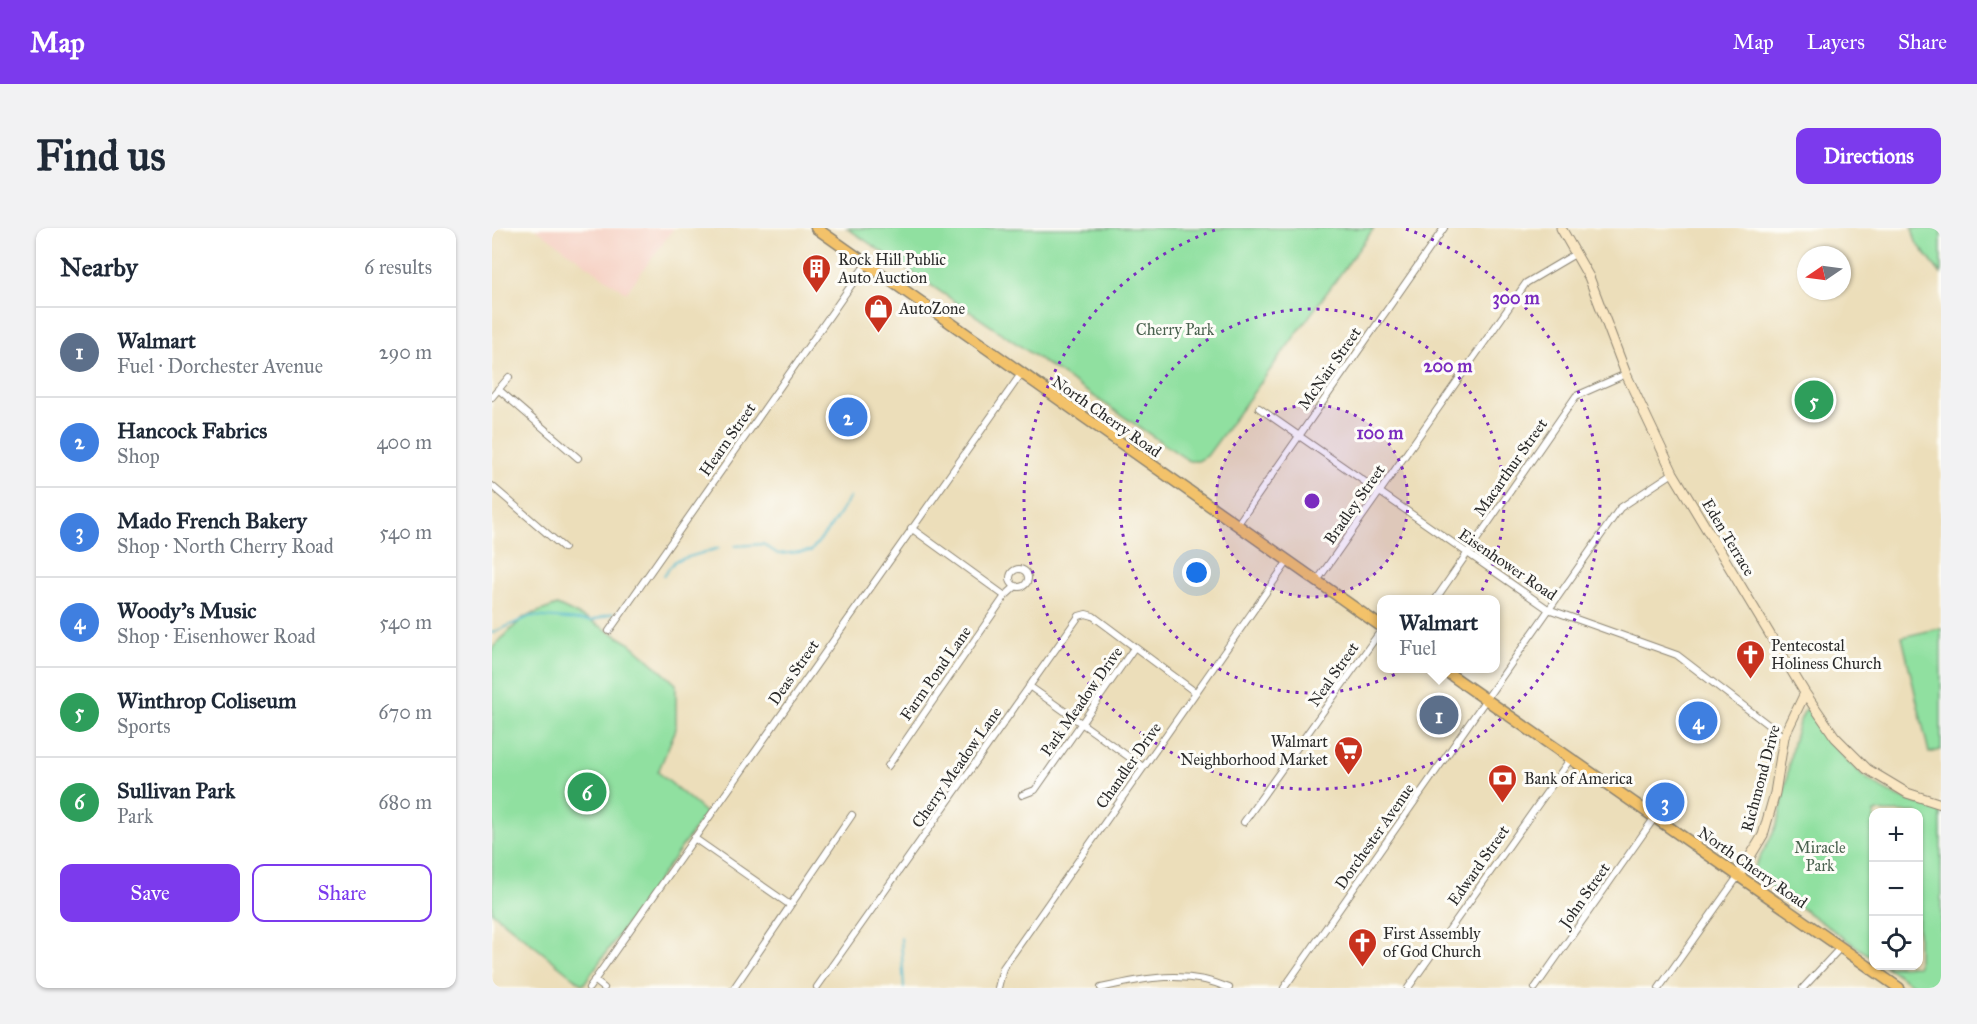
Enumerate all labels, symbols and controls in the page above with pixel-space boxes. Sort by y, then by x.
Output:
text: Map [30,25,85,60]
text: Map [1733,29,1774,55]
text: Layers [1807,29,1865,55]
text: Share [1898,29,1947,55]
button: Directions [1796,128,1941,184]
text: Find us [36,130,166,182]
north arrow [1797,246,1851,300]
place label: Rock Hill Public Auto Auction [837,250,946,287]
text: Nearby [60,251,138,283]
building icon: Rock Hill Public Auto Auction [801,252,833,294]
text: 6 results [364,255,432,279]
text: 300 m [1492,287,1540,310]
shop icon: AutoZone [862,292,894,334]
place label: AutoZone [898,299,966,318]
park label: Cherry Park [1136,320,1215,339]
street label: McNair Street [1294,323,1365,413]
text: Walmart [117,327,196,354]
text: 1 [76,340,83,364]
text: 290 m [379,340,432,364]
text: Fuel · Dorchester Avenue [117,354,323,378]
text: 200 m [1424,355,1473,377]
street label: North Cherry Road [1048,372,1165,461]
pin: 5 [1794,378,1834,423]
pin: 2 [828,394,868,440]
street label: Hearn Street [695,399,760,480]
street label: Macarthur Street [1470,414,1551,520]
text: Hancock Fabrics [117,417,267,444]
text: 100 m [1357,422,1404,444]
text: 2 [75,430,84,454]
text: 400 m [376,430,432,454]
text: Shop [117,444,160,468]
street label: Bradley Street [1320,461,1389,548]
centre of rings [1302,491,1322,511]
street label: Eden Terrace [1698,495,1759,580]
text: Mado French Bakery [117,507,307,534]
text: 3 [76,520,84,544]
text: 540 m [379,520,432,544]
street label: Eisenhower Road [1455,525,1561,604]
text: Shop · North Cherry Road [117,534,334,558]
your location [1182,558,1211,587]
popup [1377,595,1500,673]
text: Woody's Music [117,597,257,624]
text: Walmart [1399,609,1478,636]
text: 4 [74,610,85,634]
text: 540 m [379,610,432,634]
street label: Farm Pond Lane [896,622,975,724]
text: Shop · Eisenhower Road [117,624,316,648]
street label: Deas Street [764,636,823,708]
text: Fuel [1399,636,1436,660]
place label: Pentecostal Holiness Church [1771,636,1882,673]
street label: Neal Street [1304,638,1363,710]
church icon: Pentecostal Holiness Church [1734,638,1766,680]
street label: Park Meadow Drive [1037,643,1126,760]
text: Winthrop Coliseum [117,687,296,714]
pin: 1 [1420,692,1458,738]
pin: 4 [1678,698,1718,744]
text: 5 [75,700,84,724]
text: 670 m [378,700,432,724]
street label: Cherry Meadow Lane [908,703,1005,831]
text: Sports [117,714,171,738]
street label: Chandler Drive [1092,718,1165,812]
street label: Richmond Drive [1737,722,1784,834]
place label: Walmart Neighborhood Market [1180,732,1328,770]
supermarket icon: Walmart Neighborhood Market [1333,734,1365,776]
bank icon: Bank of America [1487,762,1519,804]
place label: Bank of America [1524,769,1633,788]
pin: 6 [568,770,607,814]
text: Sullivan Park [117,777,235,804]
street label: Dorchester Avenue [1331,780,1418,893]
pin: 3 [1646,780,1684,824]
text: 6 [74,790,85,814]
text: 680 m [378,790,432,814]
text: Park [117,804,153,828]
map controls [1869,808,1923,970]
button: + [1869,808,1923,862]
street label: Edward Street [1444,821,1513,909]
street label: North Cherry Road [1694,823,1811,912]
park label: Miracle Park [1794,838,1846,875]
street label: John Street [1554,859,1615,934]
button: − [1869,862,1923,916]
button: Save [60,864,240,922]
button: Share [252,864,432,922]
button: locate [1869,916,1923,970]
place label: First Assembly of God Church [1383,924,1481,961]
church icon: First Assembly of God Church [1346,926,1378,968]

